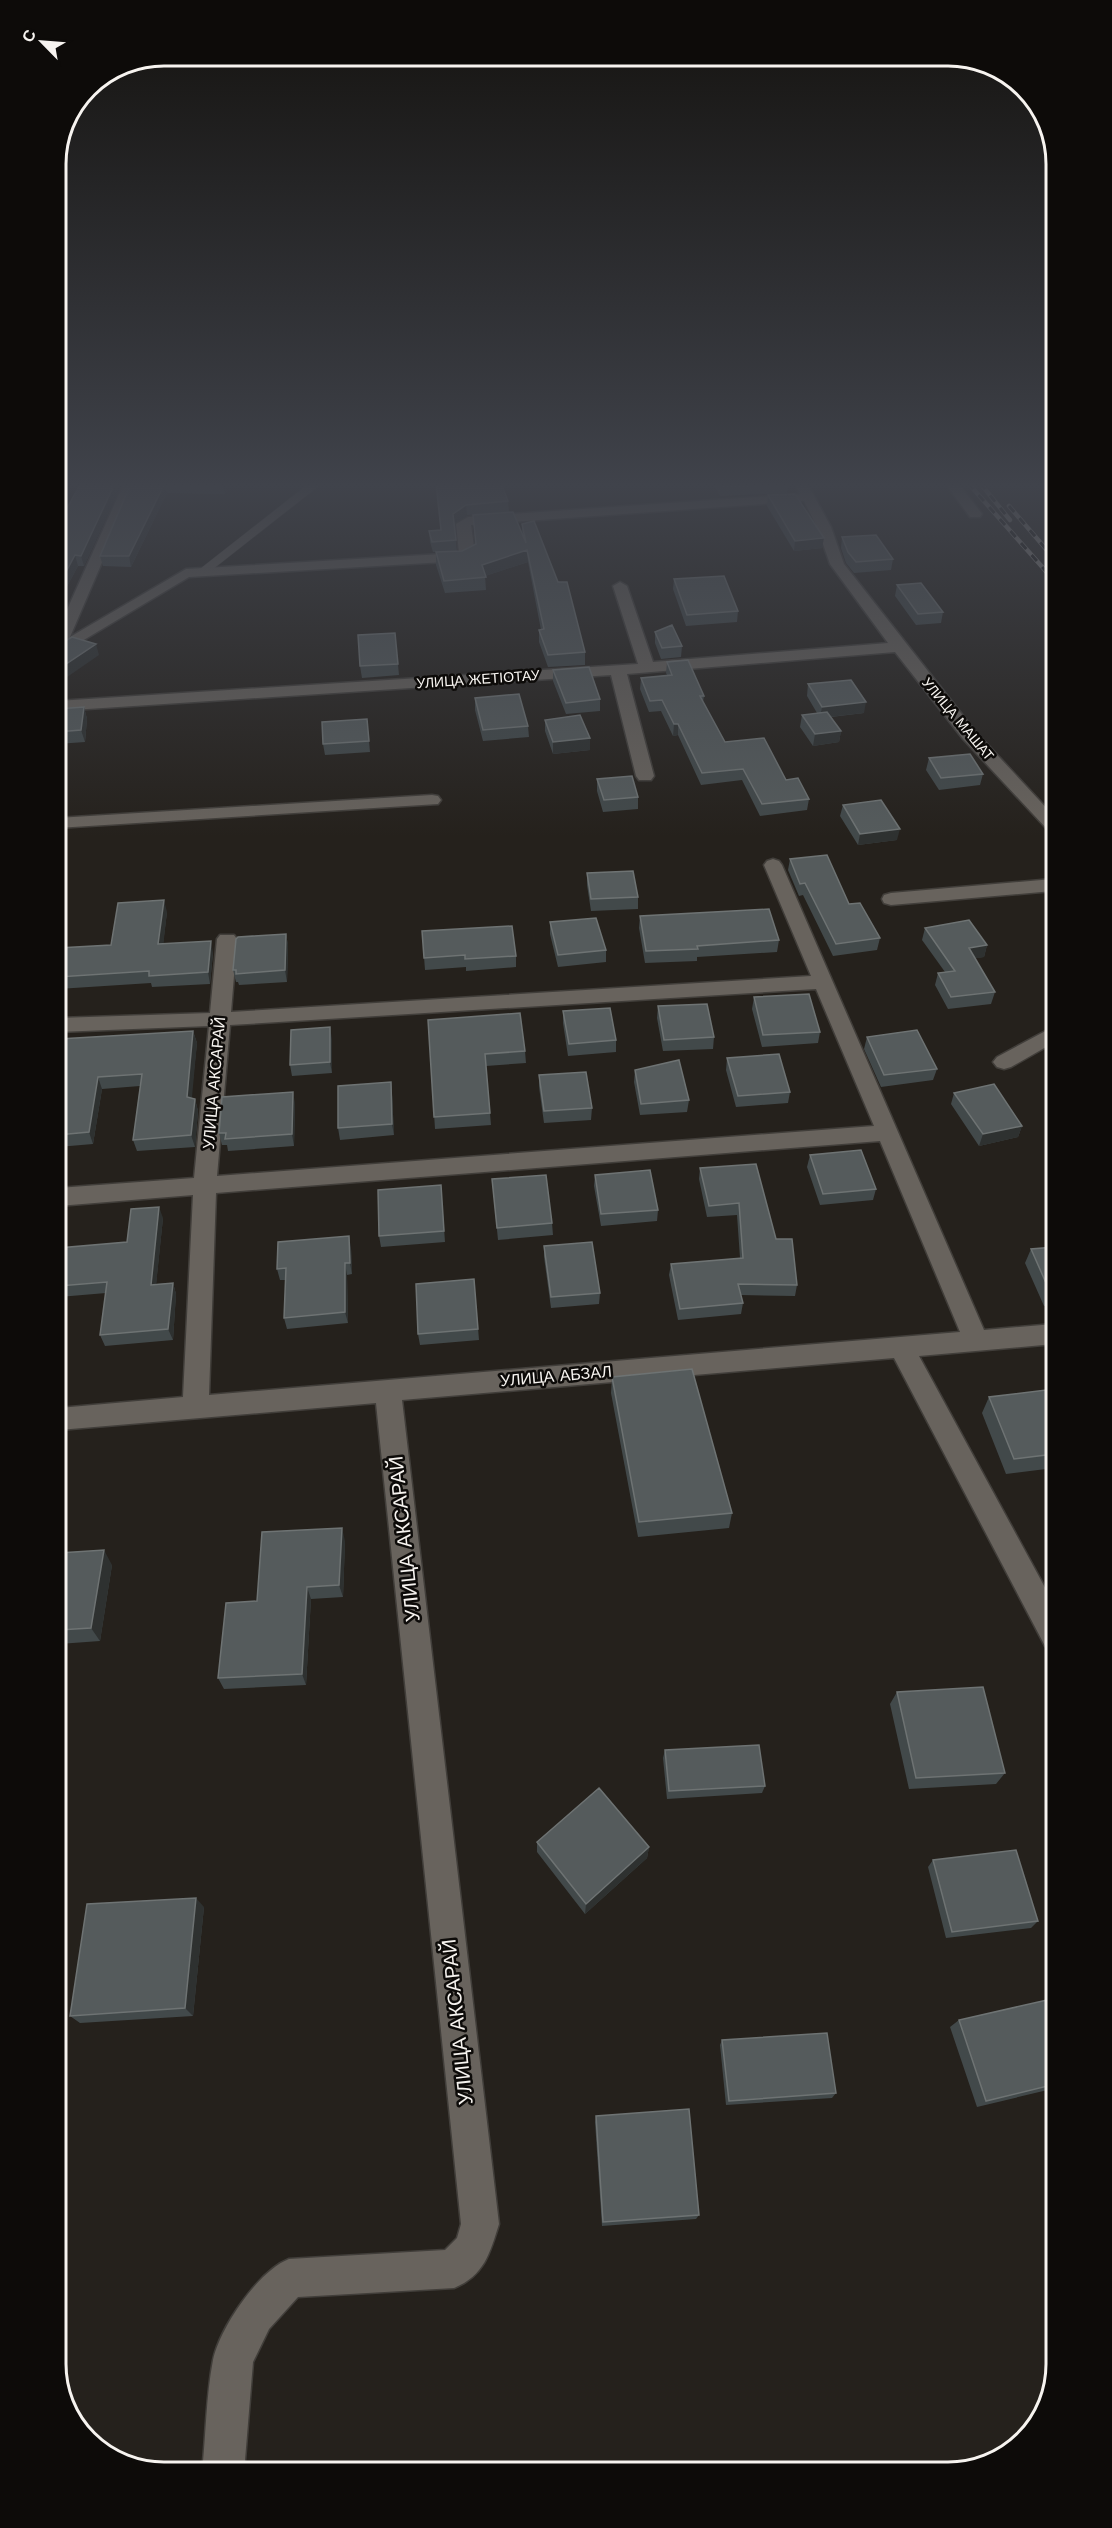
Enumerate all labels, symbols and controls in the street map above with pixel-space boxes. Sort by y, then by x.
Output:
north arrow [12,12,72,72]
text: С [18,26,40,45]
street label: УЛИЦА ЖЕТІОТАУ [416,667,540,691]
street label: УЛИЦА МАШАТ [919,674,997,764]
street label: УЛИЦА АКСАРАЙ [199,1016,229,1150]
street label: УЛИЦА АБЗАЛ [499,1362,613,1390]
street label: УЛИЦА АКСАРАЙ [383,1455,425,1623]
street label: УЛИЦА АКСАРАЙ [436,1938,478,2106]

